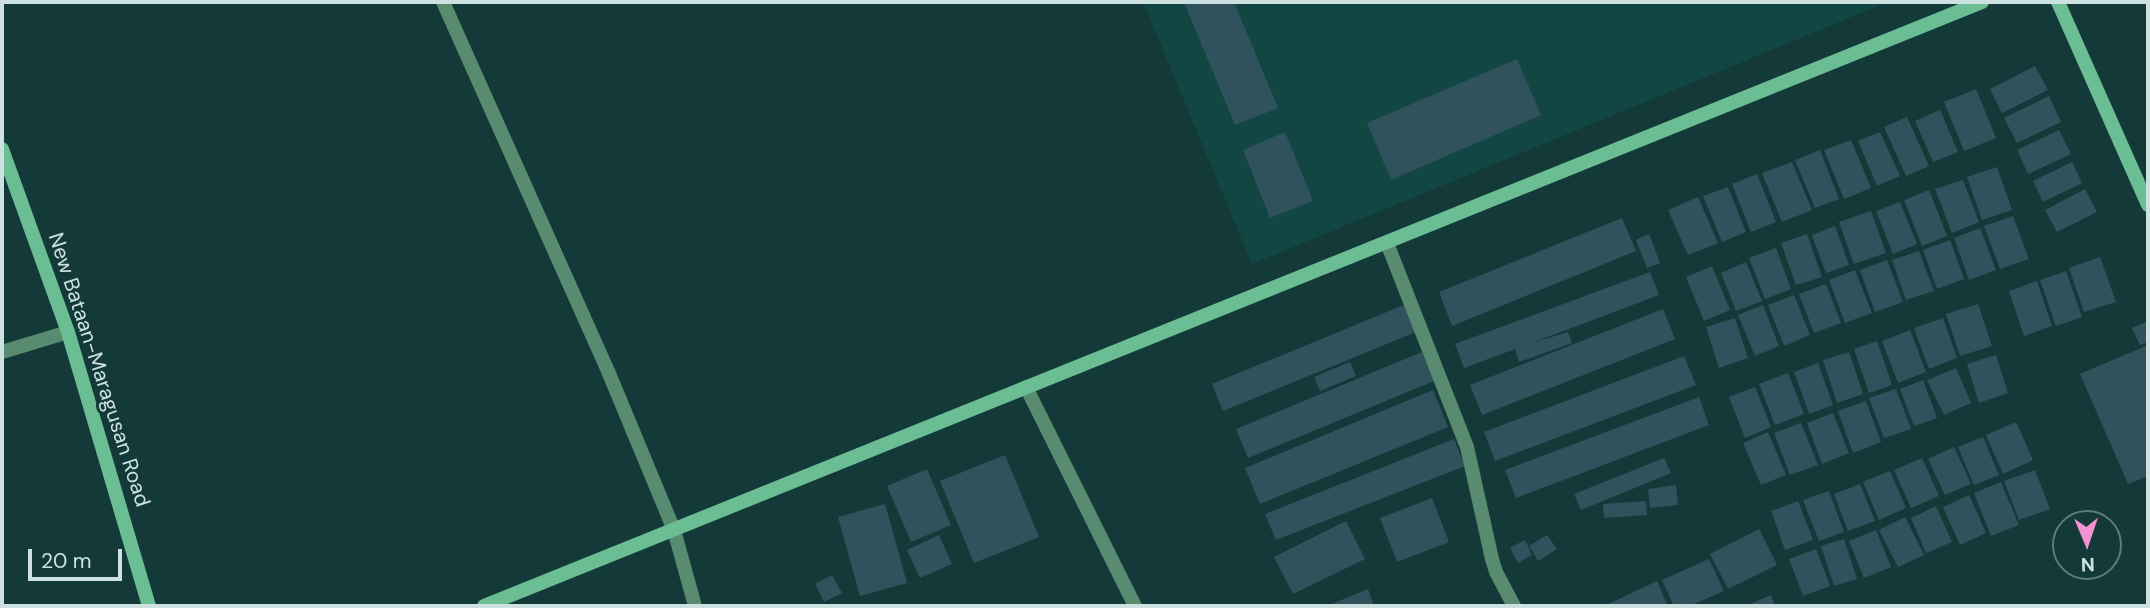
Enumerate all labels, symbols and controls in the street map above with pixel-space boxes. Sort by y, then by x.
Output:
street label: New Bataan-Maragusan Road [42,230,154,510]
north arrow [2052,510,2122,580]
scale bar [32,534,126,578]
text: 20 m [41,547,92,575]
text: N [2080,552,2095,577]

